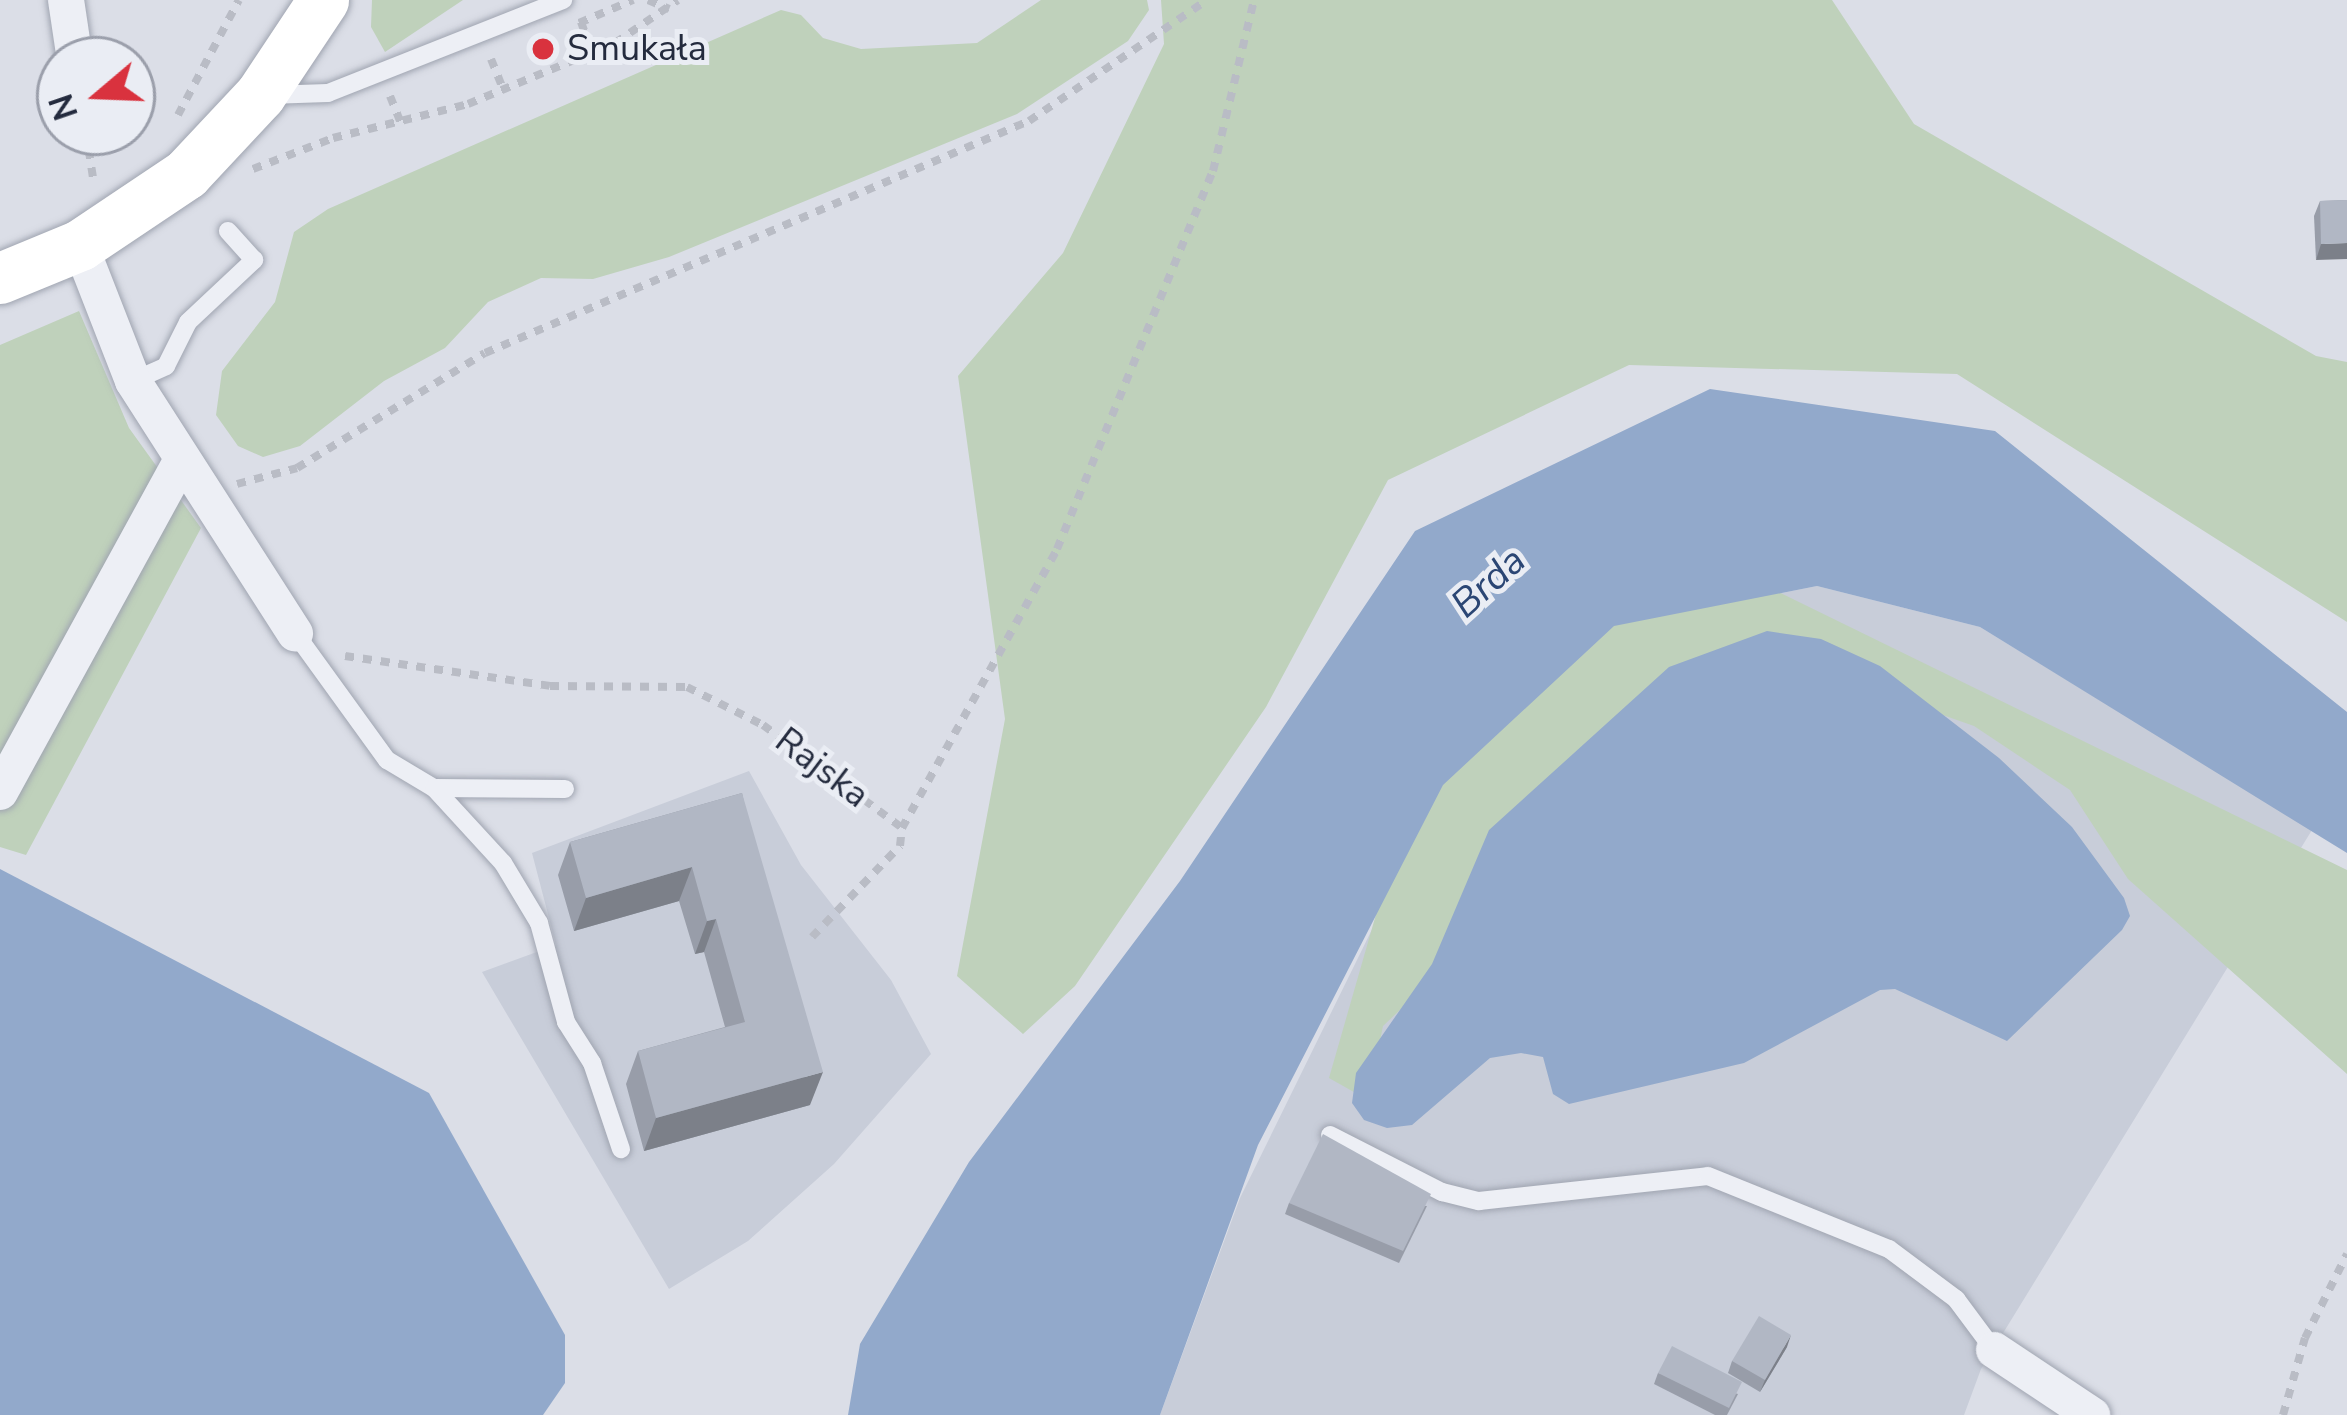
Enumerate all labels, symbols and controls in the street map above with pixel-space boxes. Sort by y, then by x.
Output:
place label: Smukała [567,27,707,71]
north arrow [36,36,156,156]
marker: Smukała [530,36,556,62]
text: N [39,88,90,126]
water label: Brda [1442,538,1536,628]
street label: Rajska [767,719,877,817]

